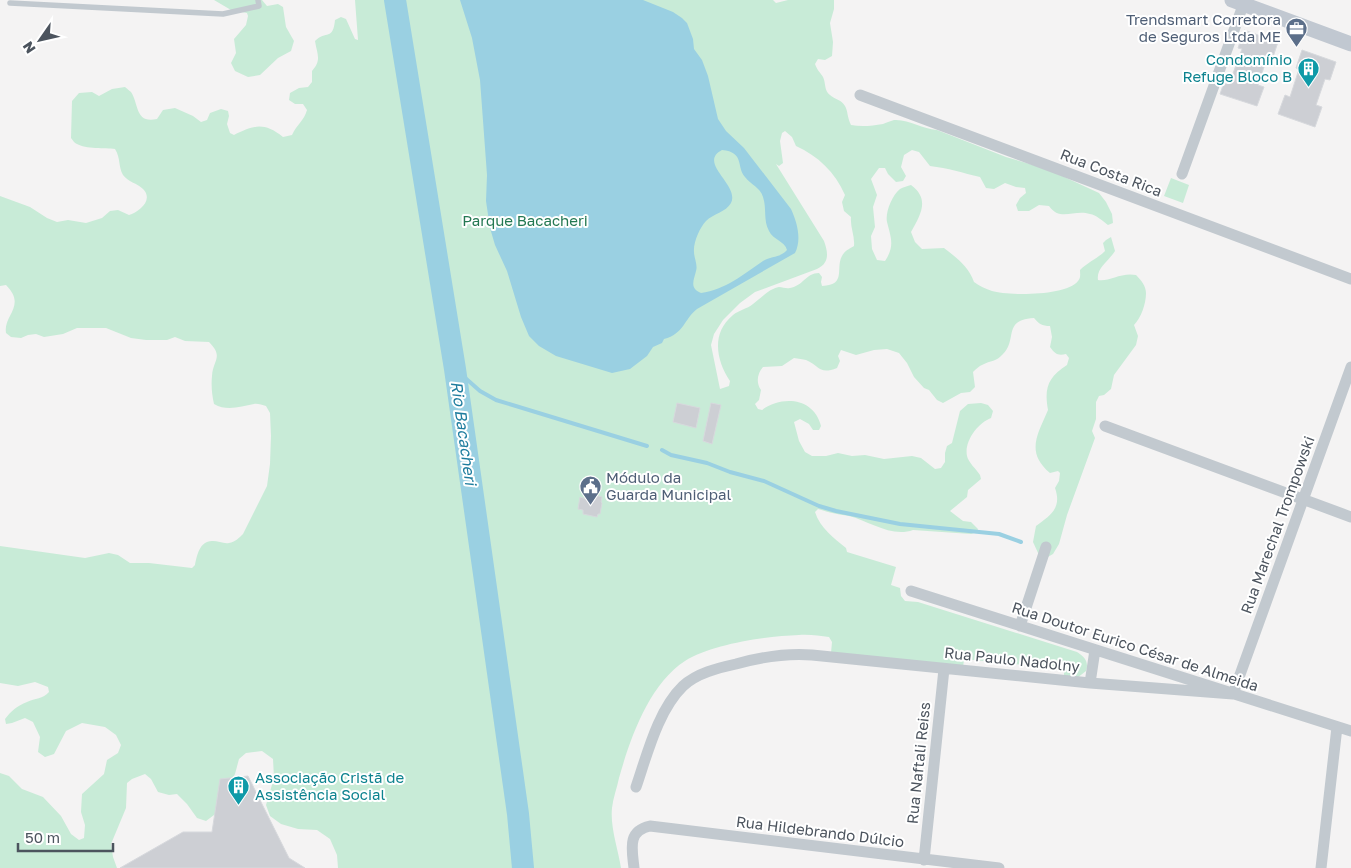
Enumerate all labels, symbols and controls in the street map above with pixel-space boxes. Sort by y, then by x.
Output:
place label: Trendsmart Corretora de Seguros Ltda ME [1126,10,1281,45]
north arrow [15,15,65,65]
office icon: Trendsmart Corretora de Seguros Ltda ME [1285,17,1309,48]
text: N [19,38,39,57]
place label: Condomínio Refuge Bloco B [1182,50,1292,85]
building icon: Condomínio Refuge Bloco B [1296,57,1320,88]
street label: Rua Costa Rica [1058,144,1165,200]
park label: Parque Bacacheri [462,211,588,229]
water label: Rio Bacacheri [447,380,481,488]
street label: Rua Marechal Trompowski [1236,433,1318,616]
place label: Módulo da Guarda Municipal [606,468,731,503]
public building icon: Módulo da Guarda Municipal [578,475,602,506]
street label: Rua Doutor Eurico César de Almeida [1010,598,1261,695]
street label: Rua Paulo Nadolny [944,643,1081,675]
street label: Rua Naftali Reiss [903,701,933,825]
place label: Associação Cristã de Assistência Social [255,768,404,803]
building icon: Associação Cristã de Assistência Social [227,775,251,806]
street label: Rua Hildebrando Dúlcio [735,812,905,850]
scale bar [18,820,112,852]
text: 50 m [25,828,60,846]

